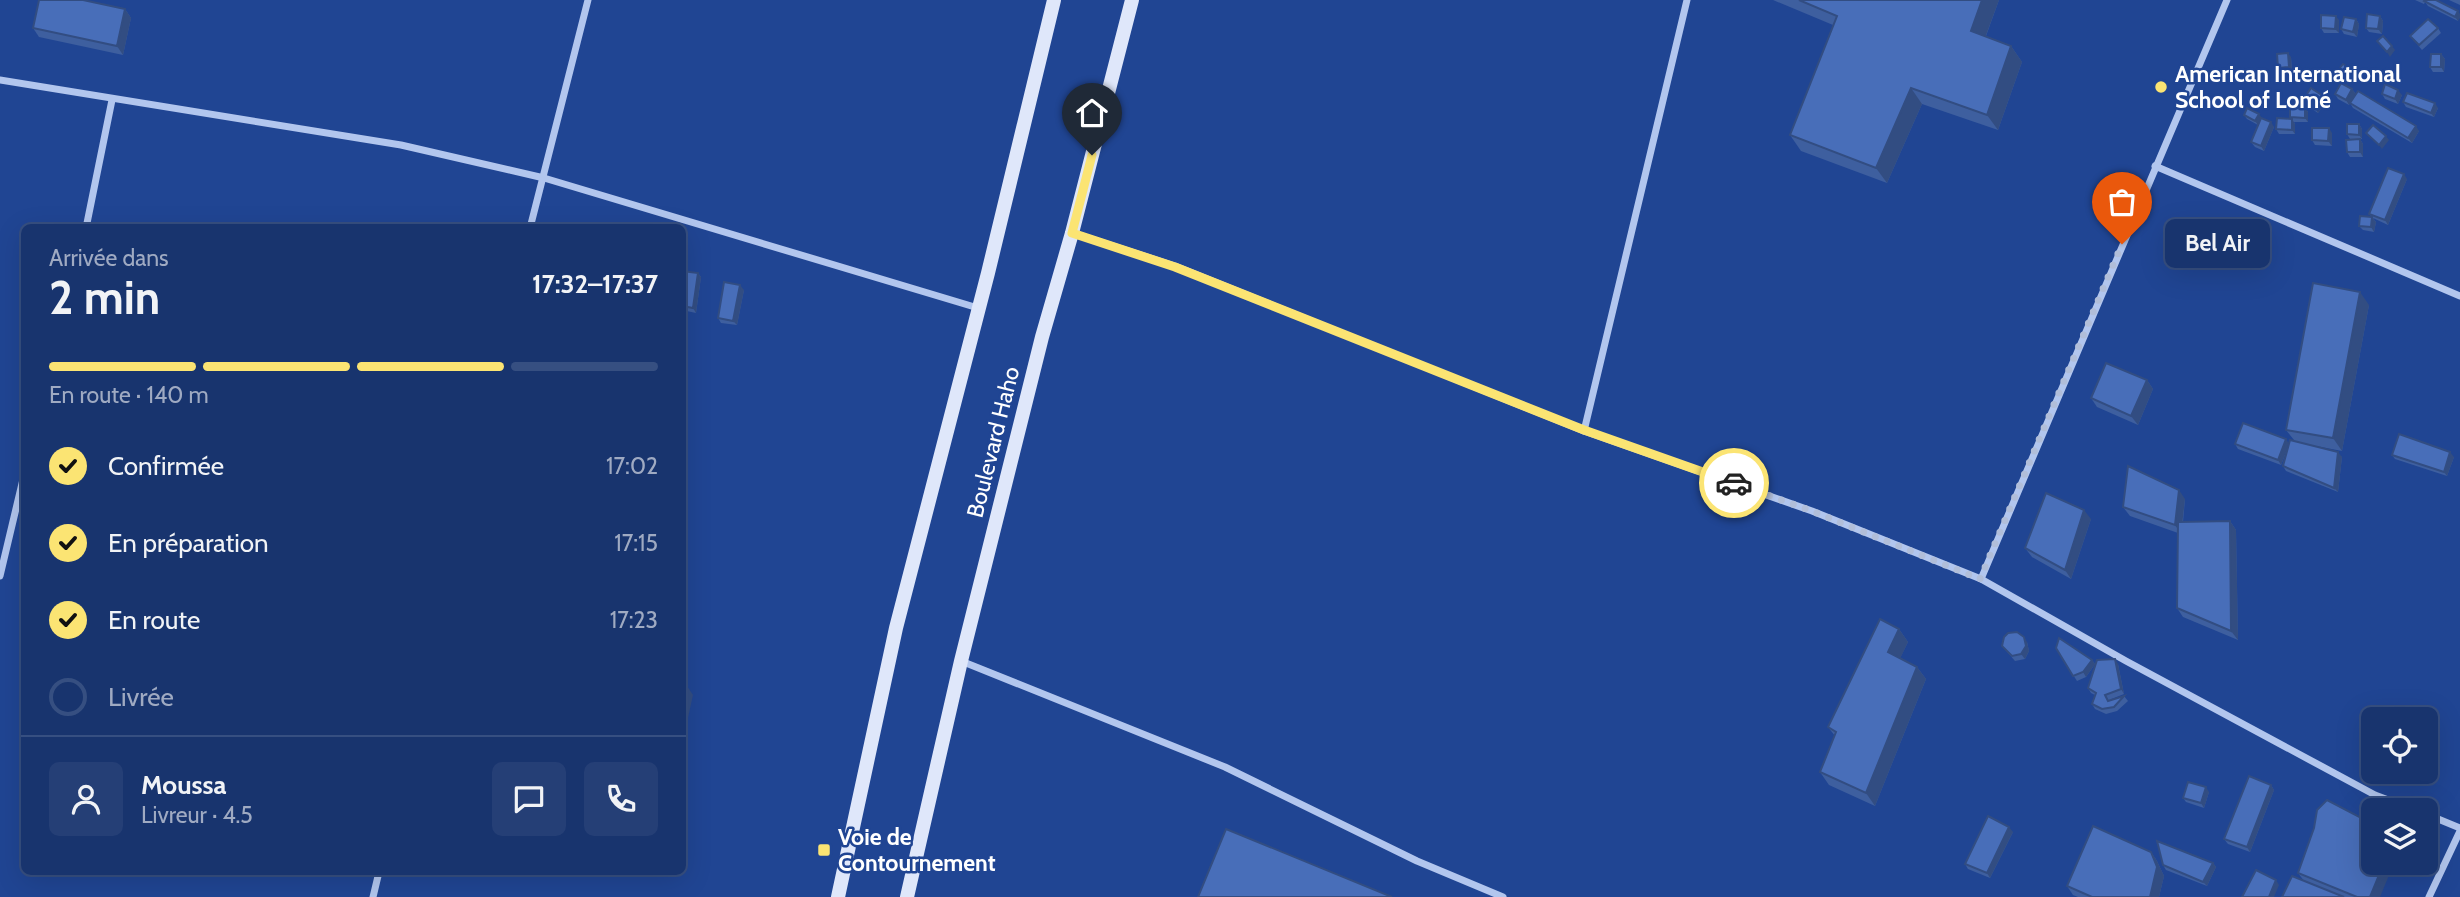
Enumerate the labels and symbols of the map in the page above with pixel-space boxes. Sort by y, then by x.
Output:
place label: American International School of Lomé [2175,60,2401,114]
marker: American International School of Lomé [2153,79,2169,95]
pin [1062,83,1122,155]
pin [2092,172,2152,244]
callout: Bel Air [2164,219,2269,268]
street label: Boulevard Haho [961,364,1025,520]
courier [1699,448,1769,518]
place label: Voie de Contournement [838,823,996,877]
marker: Voie de Contournement [816,842,832,858]

